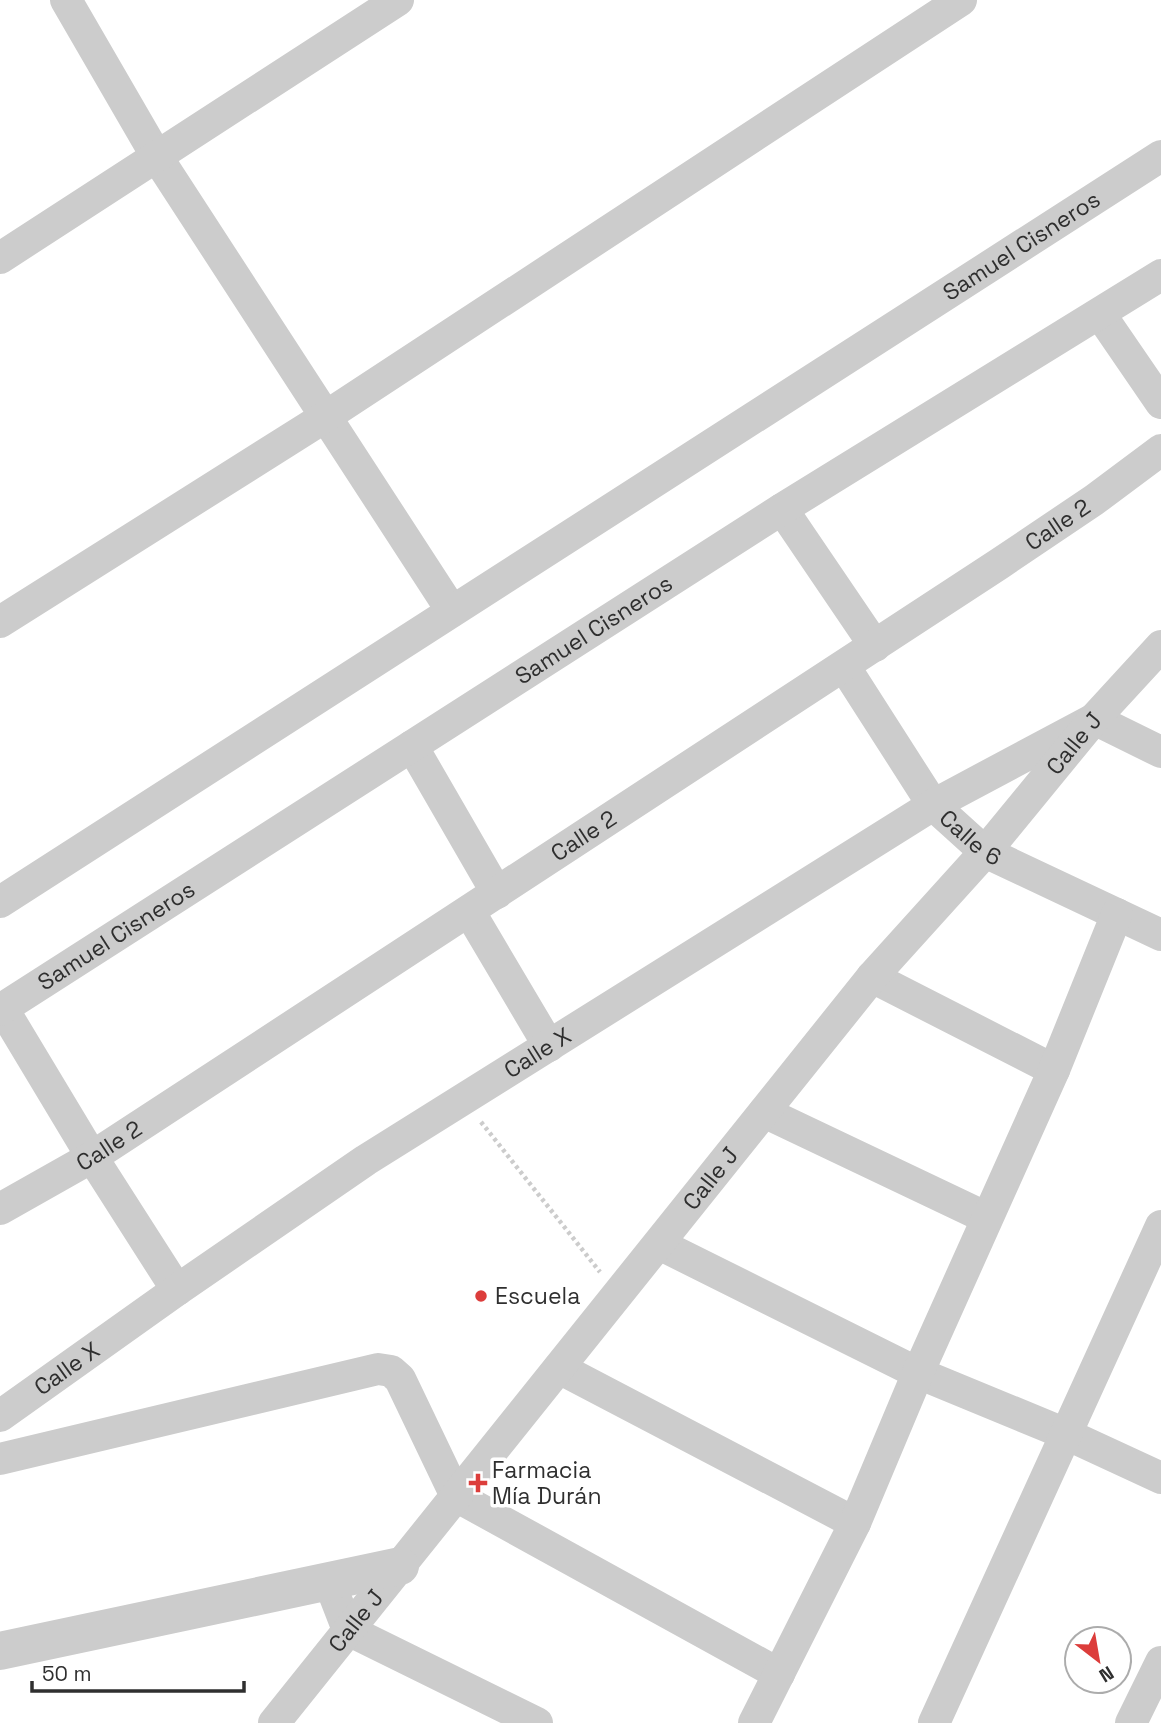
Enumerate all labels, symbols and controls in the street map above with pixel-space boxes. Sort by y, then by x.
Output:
street label: Samuel Cisneros [937,184,1106,307]
street label: Calle 2 [1019,492,1096,557]
street label: Samuel Cisneros [509,568,678,691]
street label: Calle J [1039,706,1109,781]
street label: Calle 2 [545,803,622,868]
street label: Calle 6 [933,803,1006,873]
street label: Samuel Cisneros [32,874,201,997]
street label: Calle X [498,1020,577,1085]
street label: Calle 2 [71,1113,148,1178]
street label: Calle J [676,1141,745,1216]
place label: Escuela [495,1281,580,1311]
marker: Escuela [473,1288,489,1304]
street label: Calle X [28,1335,105,1402]
place label: Farmacia Mía Durán [492,1455,602,1511]
marker: Farmacia Mía Durán [470,1475,486,1491]
street label: Calle J [322,1583,390,1658]
north arrow [1063,1625,1133,1695]
scale bar [32,1650,243,1694]
text: 50 m [42,1660,92,1687]
text: N [1095,1660,1118,1688]

